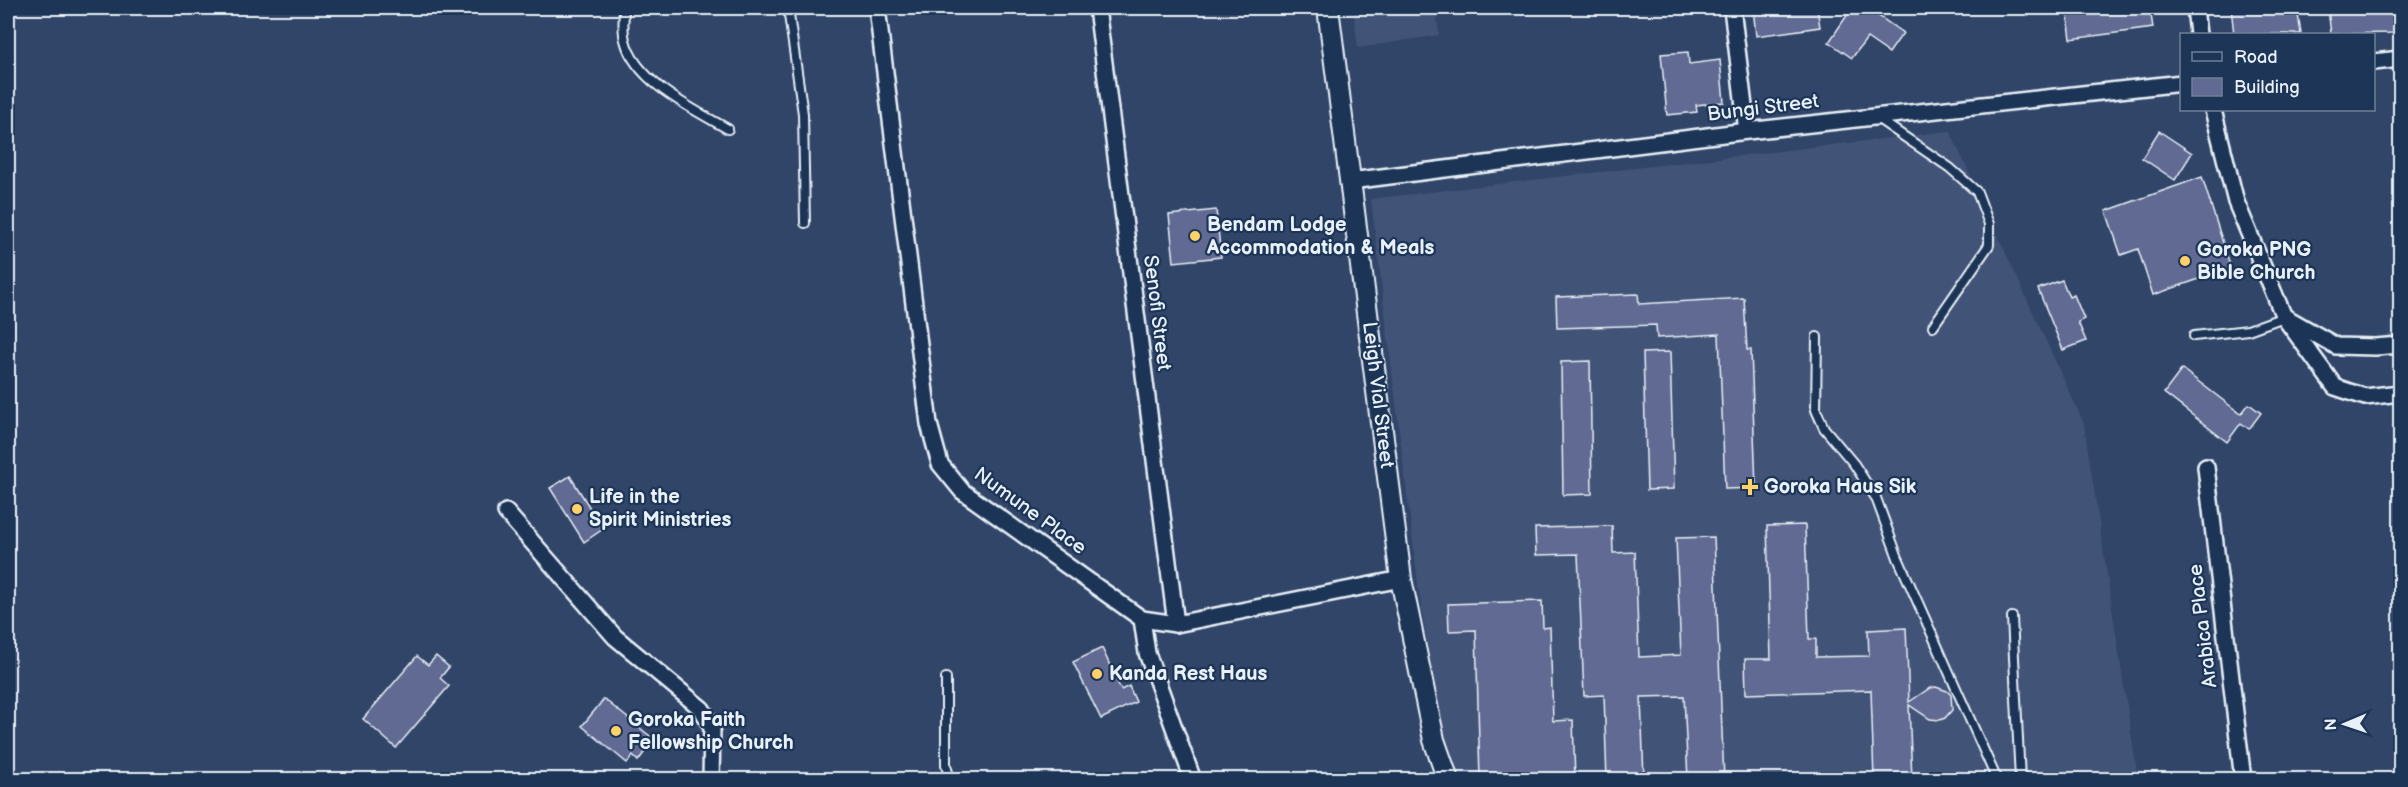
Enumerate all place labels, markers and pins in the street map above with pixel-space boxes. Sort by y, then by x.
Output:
place label: Bendam Lodge Accommodation & Meals [1206,213,1435,260]
marker: Bendam Lodge Accommodation & Meals [1188,229,1202,243]
place label: Goroka PNG Bible Church [2197,238,2315,285]
marker: Goroka PNG Bible Church [2178,254,2192,268]
place label: Goroka Haus Sik [1764,475,1917,499]
marker: Goroka Haus Sik [1741,478,1759,496]
place label: Life in the Spirit Ministries [589,485,732,532]
marker: Life in the Spirit Ministries [570,502,584,516]
place label: Kanda Rest Haus [1109,662,1268,686]
marker: Kanda Rest Haus [1090,667,1104,681]
place label: Goroka Faith Fellowship Church [628,708,794,755]
marker: Goroka Faith Fellowship Church [609,724,623,738]

